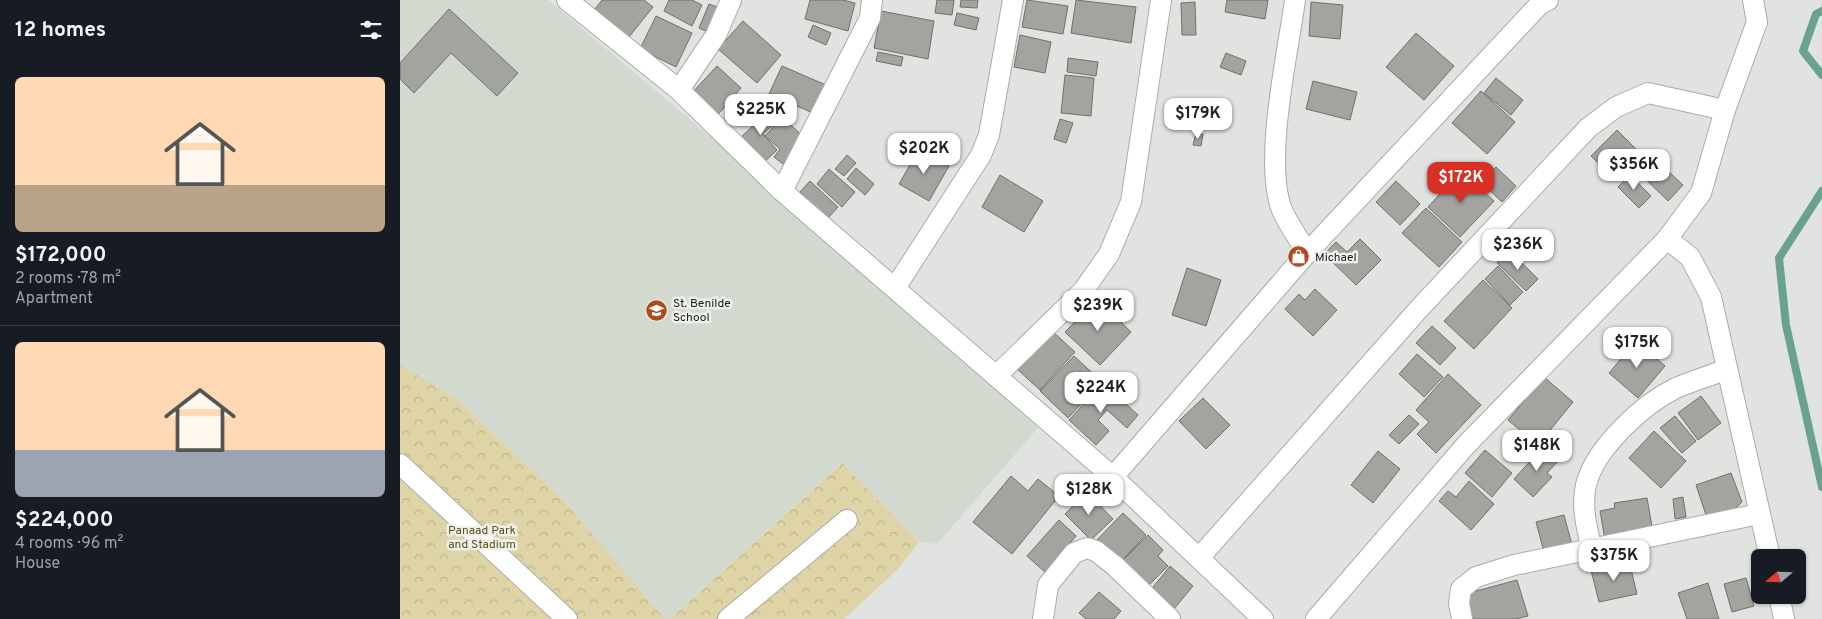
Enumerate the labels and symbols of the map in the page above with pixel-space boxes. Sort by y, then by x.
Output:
pin: $225K [726,94,796,136]
pin: $179K [1163,98,1233,140]
pin: $202K [889,132,959,175]
pin: $356K [1599,148,1669,191]
pin: $172K [1426,162,1496,204]
pin: $236K [1483,228,1553,271]
shop icon: Michael [1287,245,1311,269]
place label: Michael [1315,250,1357,266]
pin: $239K [1063,290,1133,332]
place label: St. Benilde School [673,296,731,326]
school or university icon: St. Benilde School [645,298,669,322]
pin: $175K [1602,326,1672,369]
pin: $224K [1066,372,1136,414]
pin: $148K [1502,430,1572,472]
pin: $128K [1054,474,1124,516]
park label: Panaad Park and Stadium [448,523,516,553]
pin: $375K [1579,540,1649,582]
north arrow [1751,549,1806,604]

